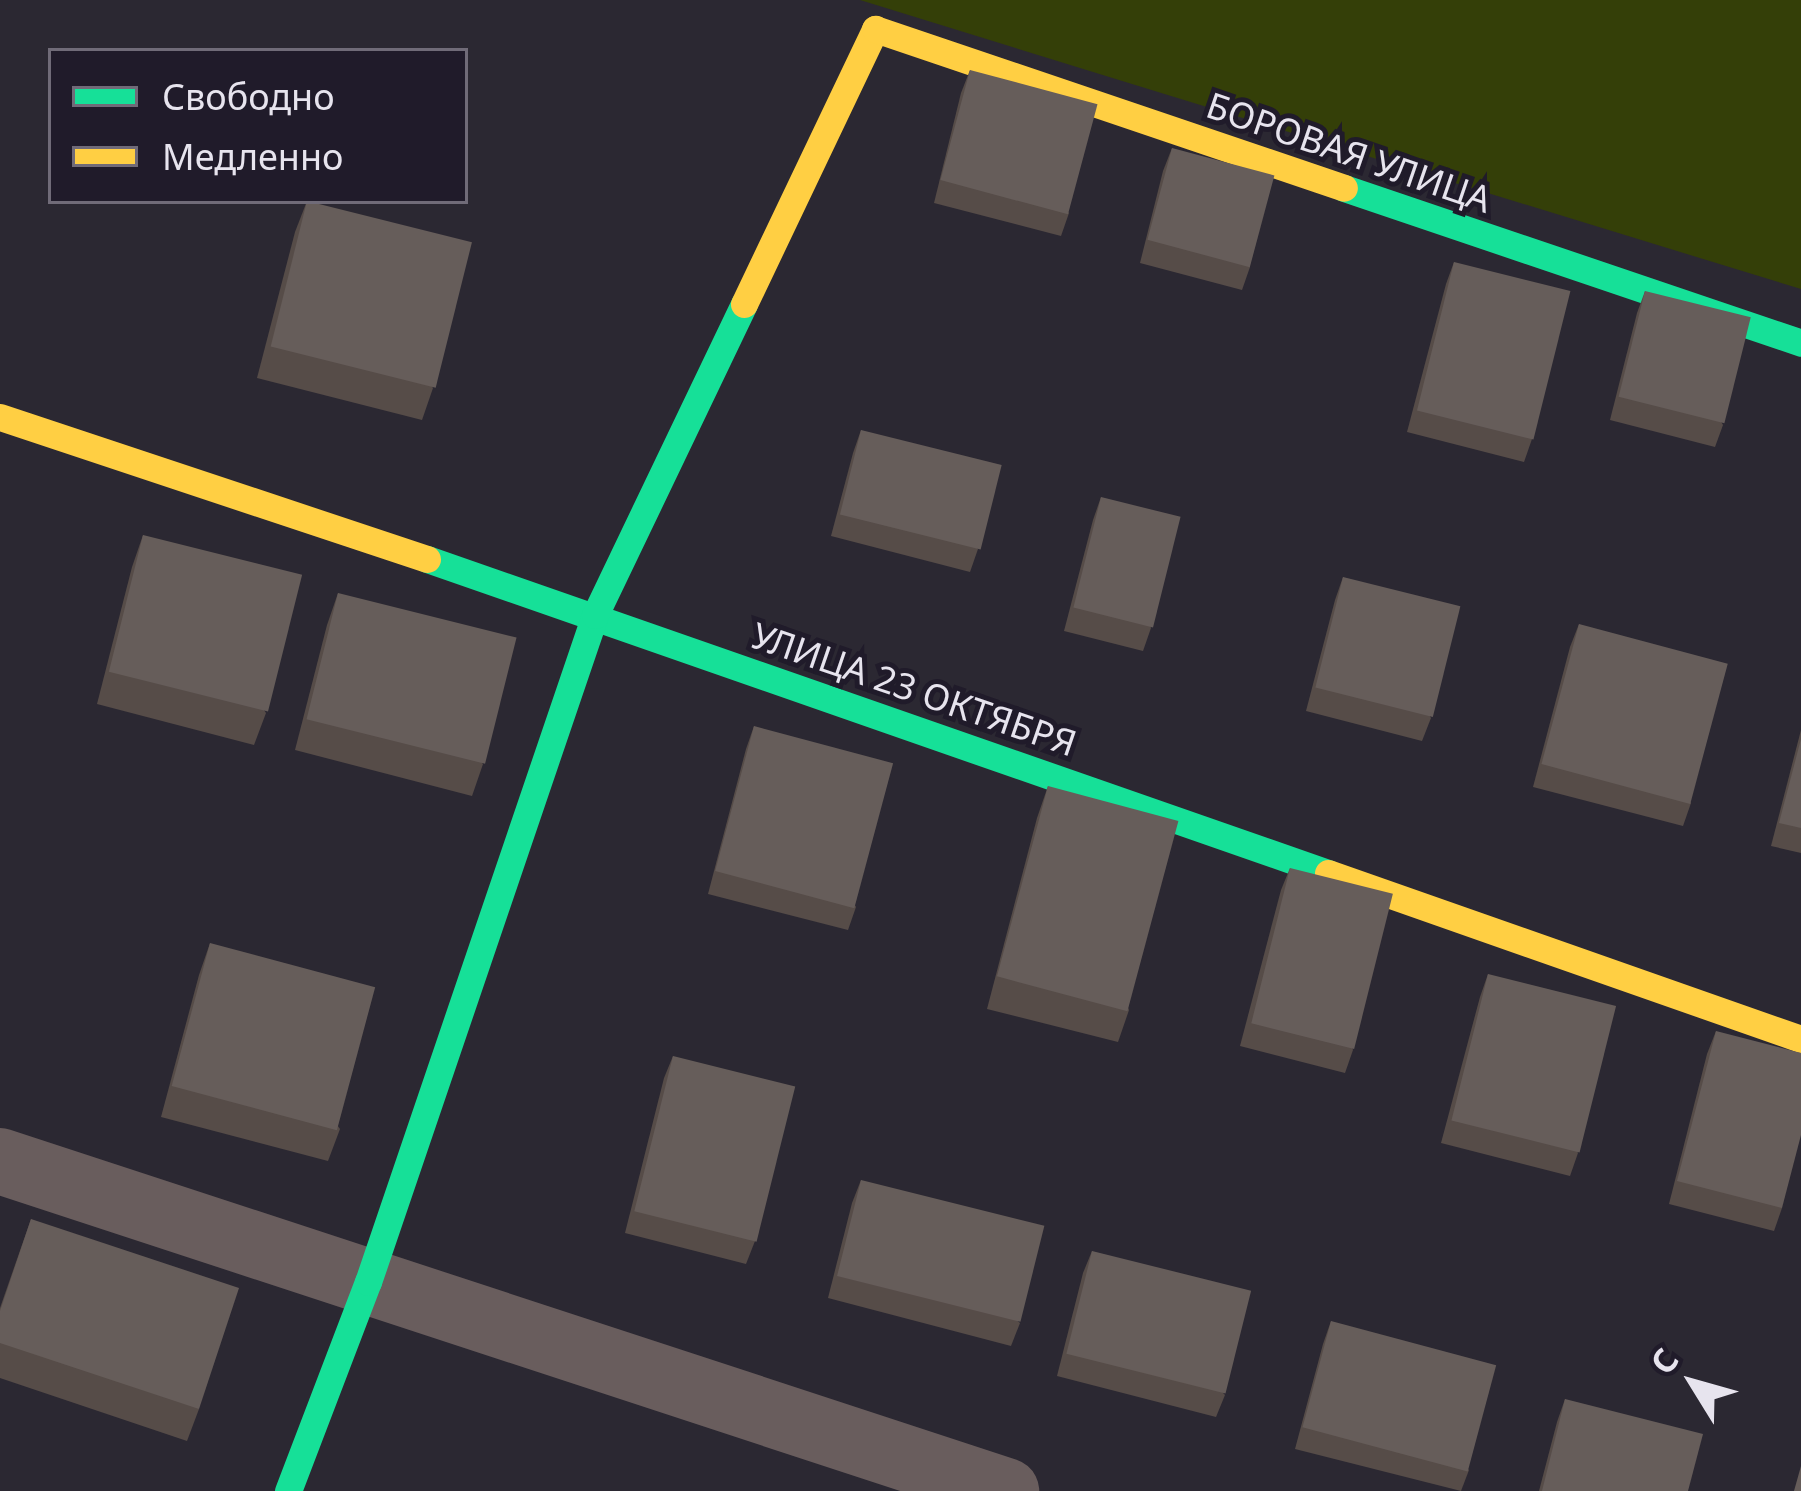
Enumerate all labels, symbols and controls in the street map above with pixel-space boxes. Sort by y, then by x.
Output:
legend [48,48,468,204]
text: Свободно [162,72,335,121]
street label: БОРОВАЯ УЛИЦА [1201,83,1497,221]
text: Медленно [162,132,343,181]
street label: УЛИЦА 23 ОКТЯБРЯ [746,613,1082,765]
north arrow [1633,1323,1753,1443]
text: С [1639,1339,1688,1383]

